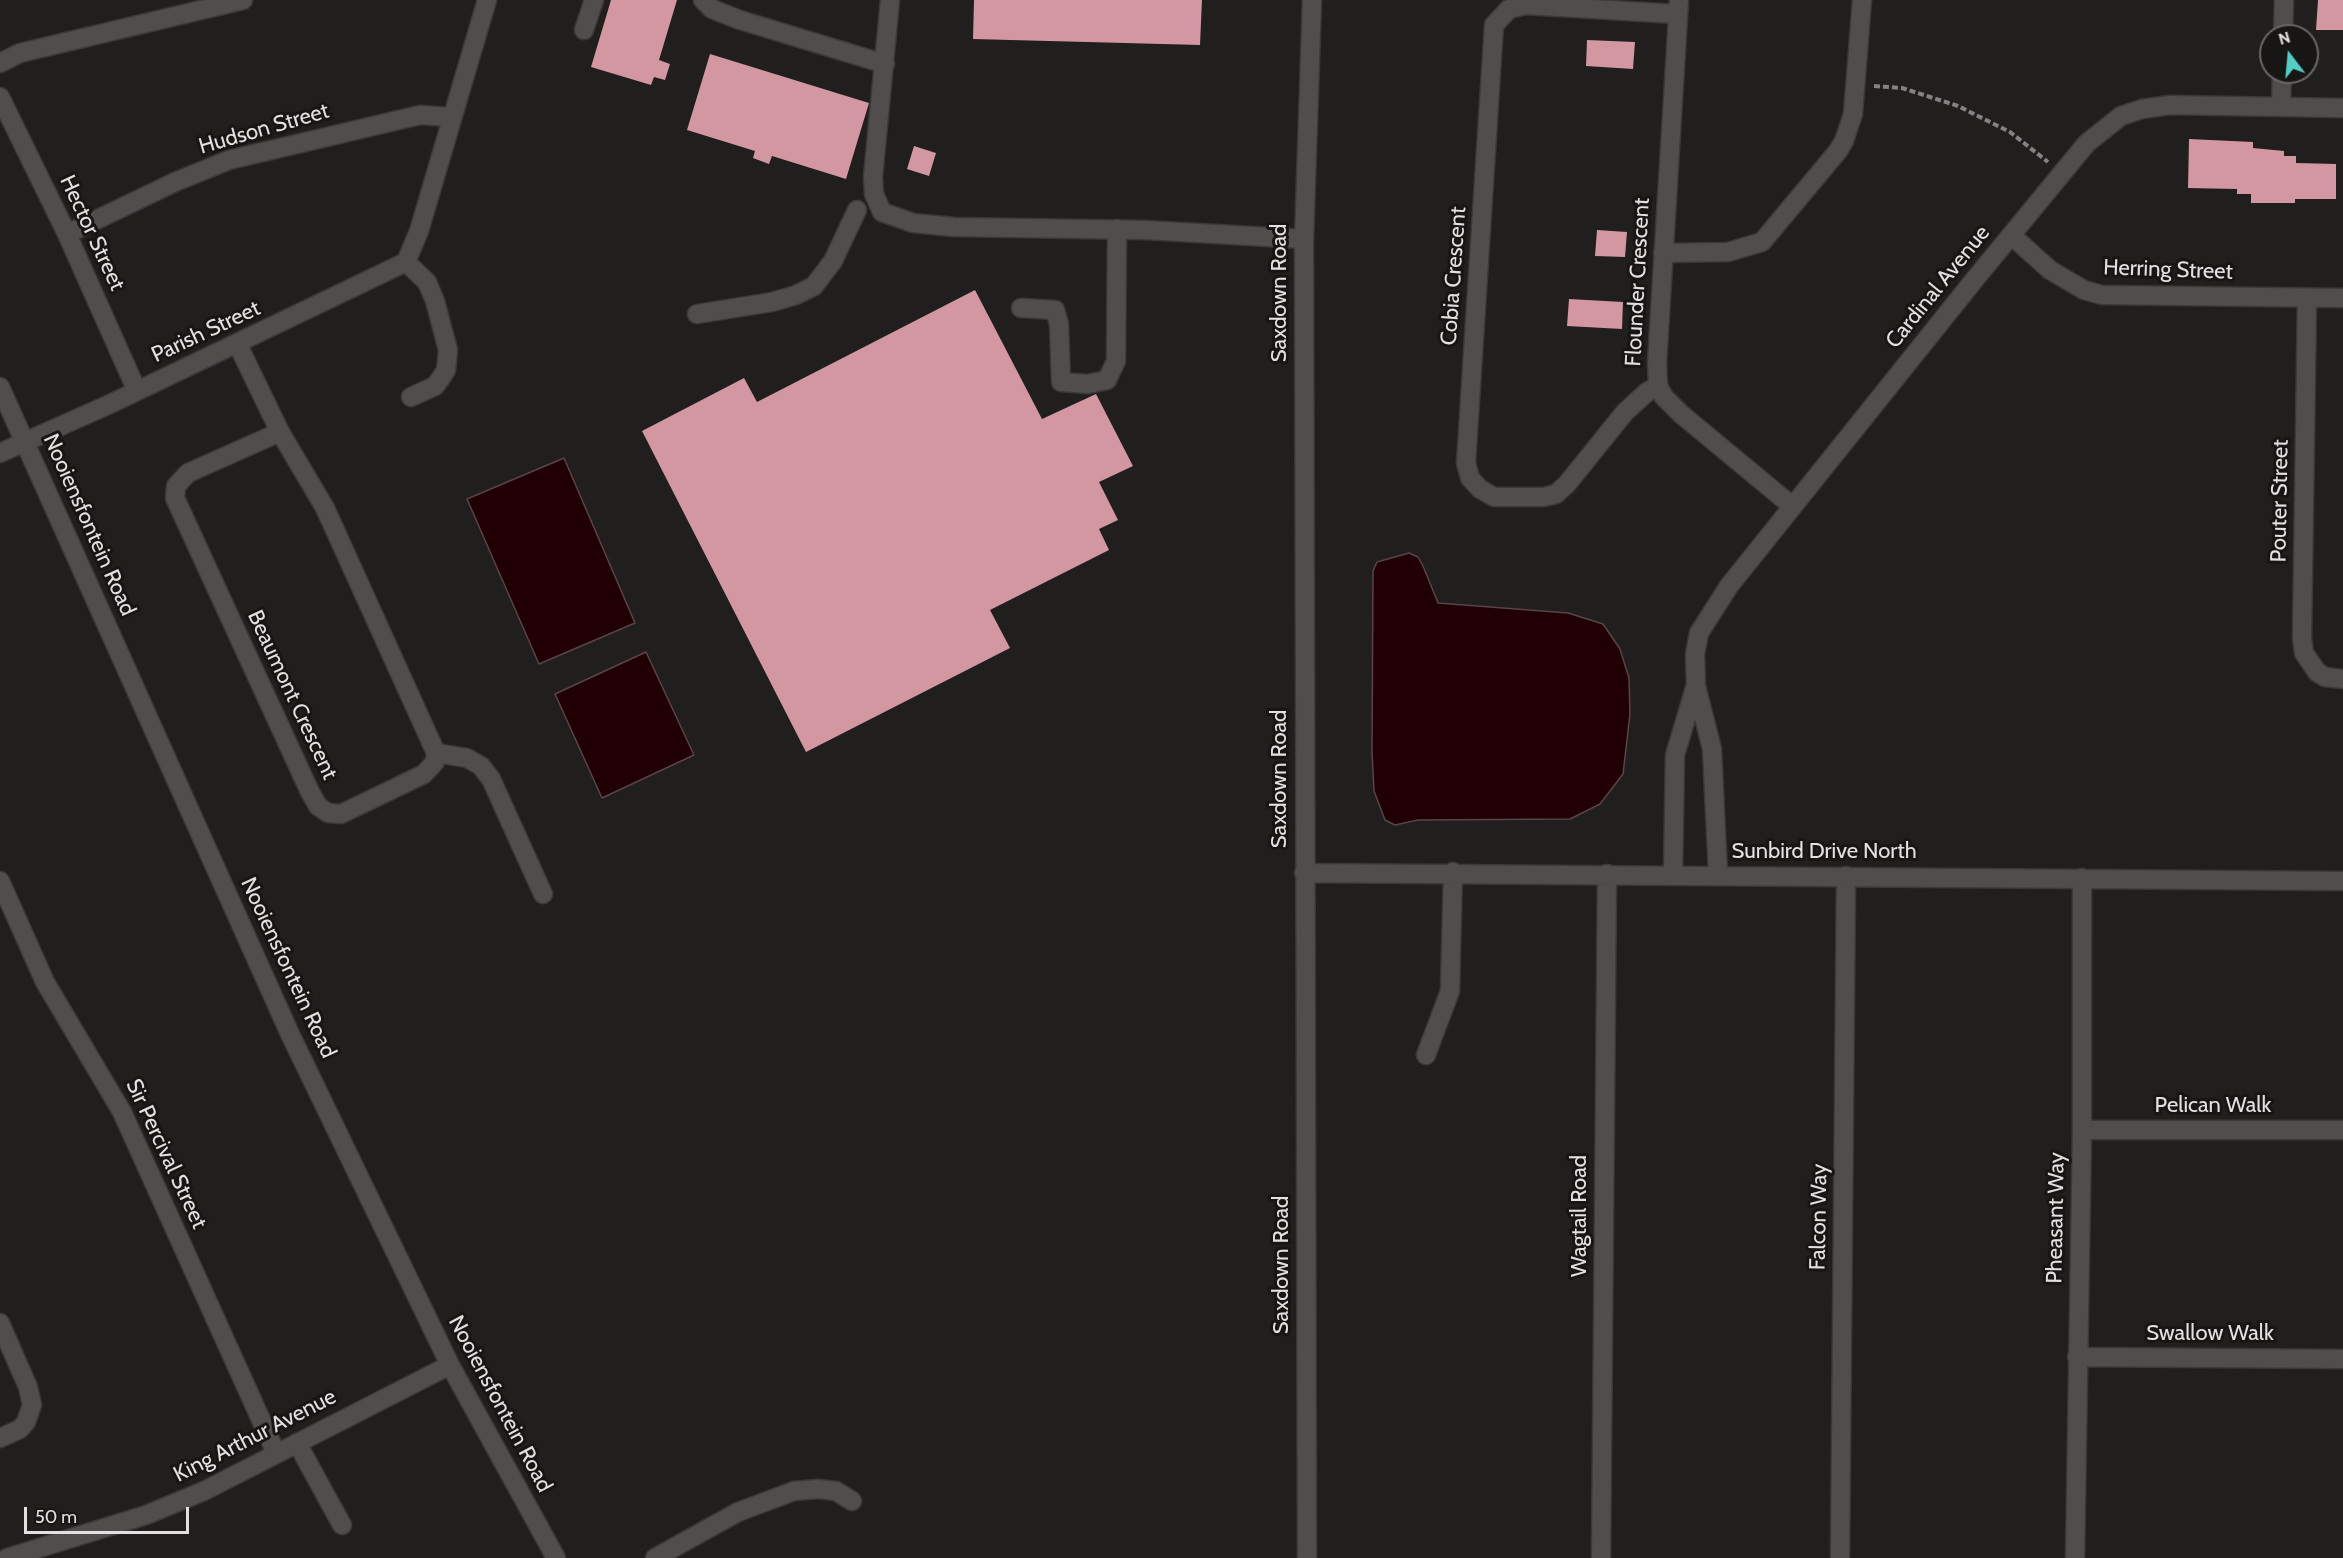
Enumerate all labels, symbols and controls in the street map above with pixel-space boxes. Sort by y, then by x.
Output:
north arrow [2259,24,2319,84]
text: N [2276,27,2293,49]
street label: Hudson Street [196,98,332,160]
street label: Hector Street [54,171,130,295]
street label: Flounder Crescent [1620,197,1656,367]
street label: Cobia Crescent [1436,206,1472,346]
street label: Cardinal Avenue [1880,220,1996,354]
street label: Saxdown Road [1267,224,1293,362]
street label: Herring Street [2103,255,2233,285]
street label: Parish Street [147,295,265,369]
street label: Nooiensfontein Road [37,430,141,620]
street label: Pouter Street [2266,439,2294,563]
street label: Beaumont Crescent [241,606,343,784]
street label: Saxdown Road [1267,710,1293,848]
street label: Sunbird Drive North [1731,839,1917,865]
street label: Nooiensfontein Road [235,874,341,1062]
street label: Sir Percival Street [120,1075,212,1233]
street label: Pelican Walk [2155,1093,2271,1119]
street label: Pheasant Way [2042,1152,2070,1284]
street label: Wagtail Road [1567,1155,1593,1277]
street label: Falcon Way [1805,1164,1833,1270]
street label: Saxdown Road [1269,1196,1295,1334]
street label: Nooiensfontein Road [442,1311,558,1497]
street label: Swallow Walk [2146,1321,2274,1347]
street label: King Arthur Avenue [169,1384,341,1488]
scale bar [27,1495,192,1533]
text: 50 m [35,1506,77,1528]

